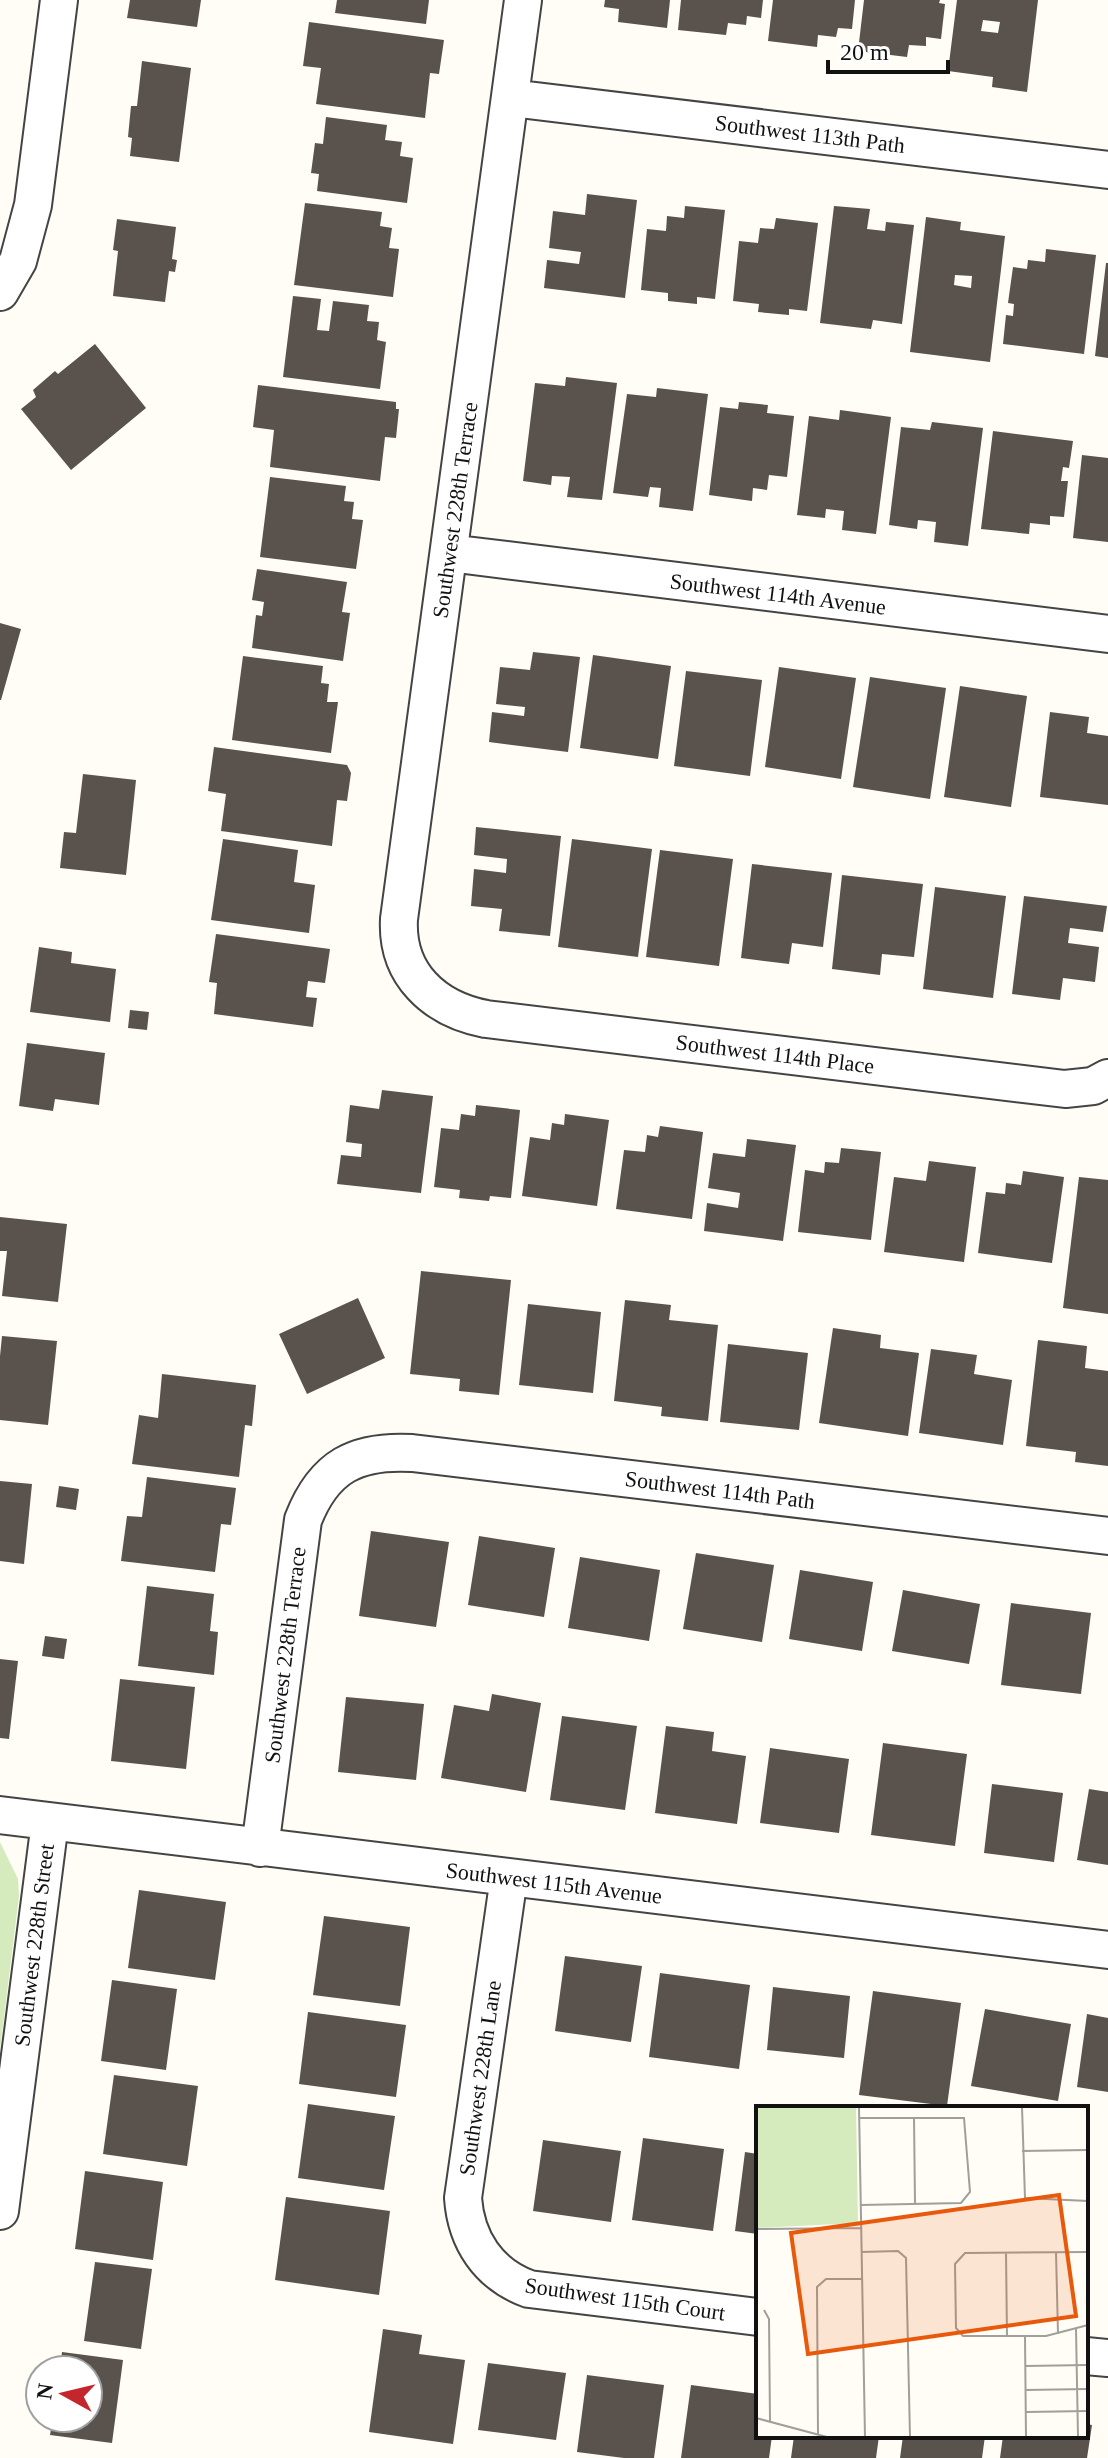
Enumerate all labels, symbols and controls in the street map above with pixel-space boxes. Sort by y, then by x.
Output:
scale bar [828,24,948,74]
text: 20 m [840,39,889,65]
street label: Southwest 113th Path [714,110,906,158]
street label: Southwest 228th Terrace [427,400,483,620]
street label: Southwest 114th Avenue [669,568,887,620]
street label: Southwest 114th Place [674,1029,876,1079]
street label: Southwest 114th Path [624,1466,816,1514]
street label: Southwest 228th Terrace [259,1545,311,1765]
street label: Southwest 228th Street [9,1842,59,2048]
street label: Southwest 115th Avenue [445,1857,663,1909]
street label: Southwest 228th Lane [454,1979,506,2177]
inset map [756,2106,1088,2438]
street label: Southwest 115th Court [523,2273,727,2325]
north arrow [24,2354,104,2434]
text: N [31,2382,58,2401]

